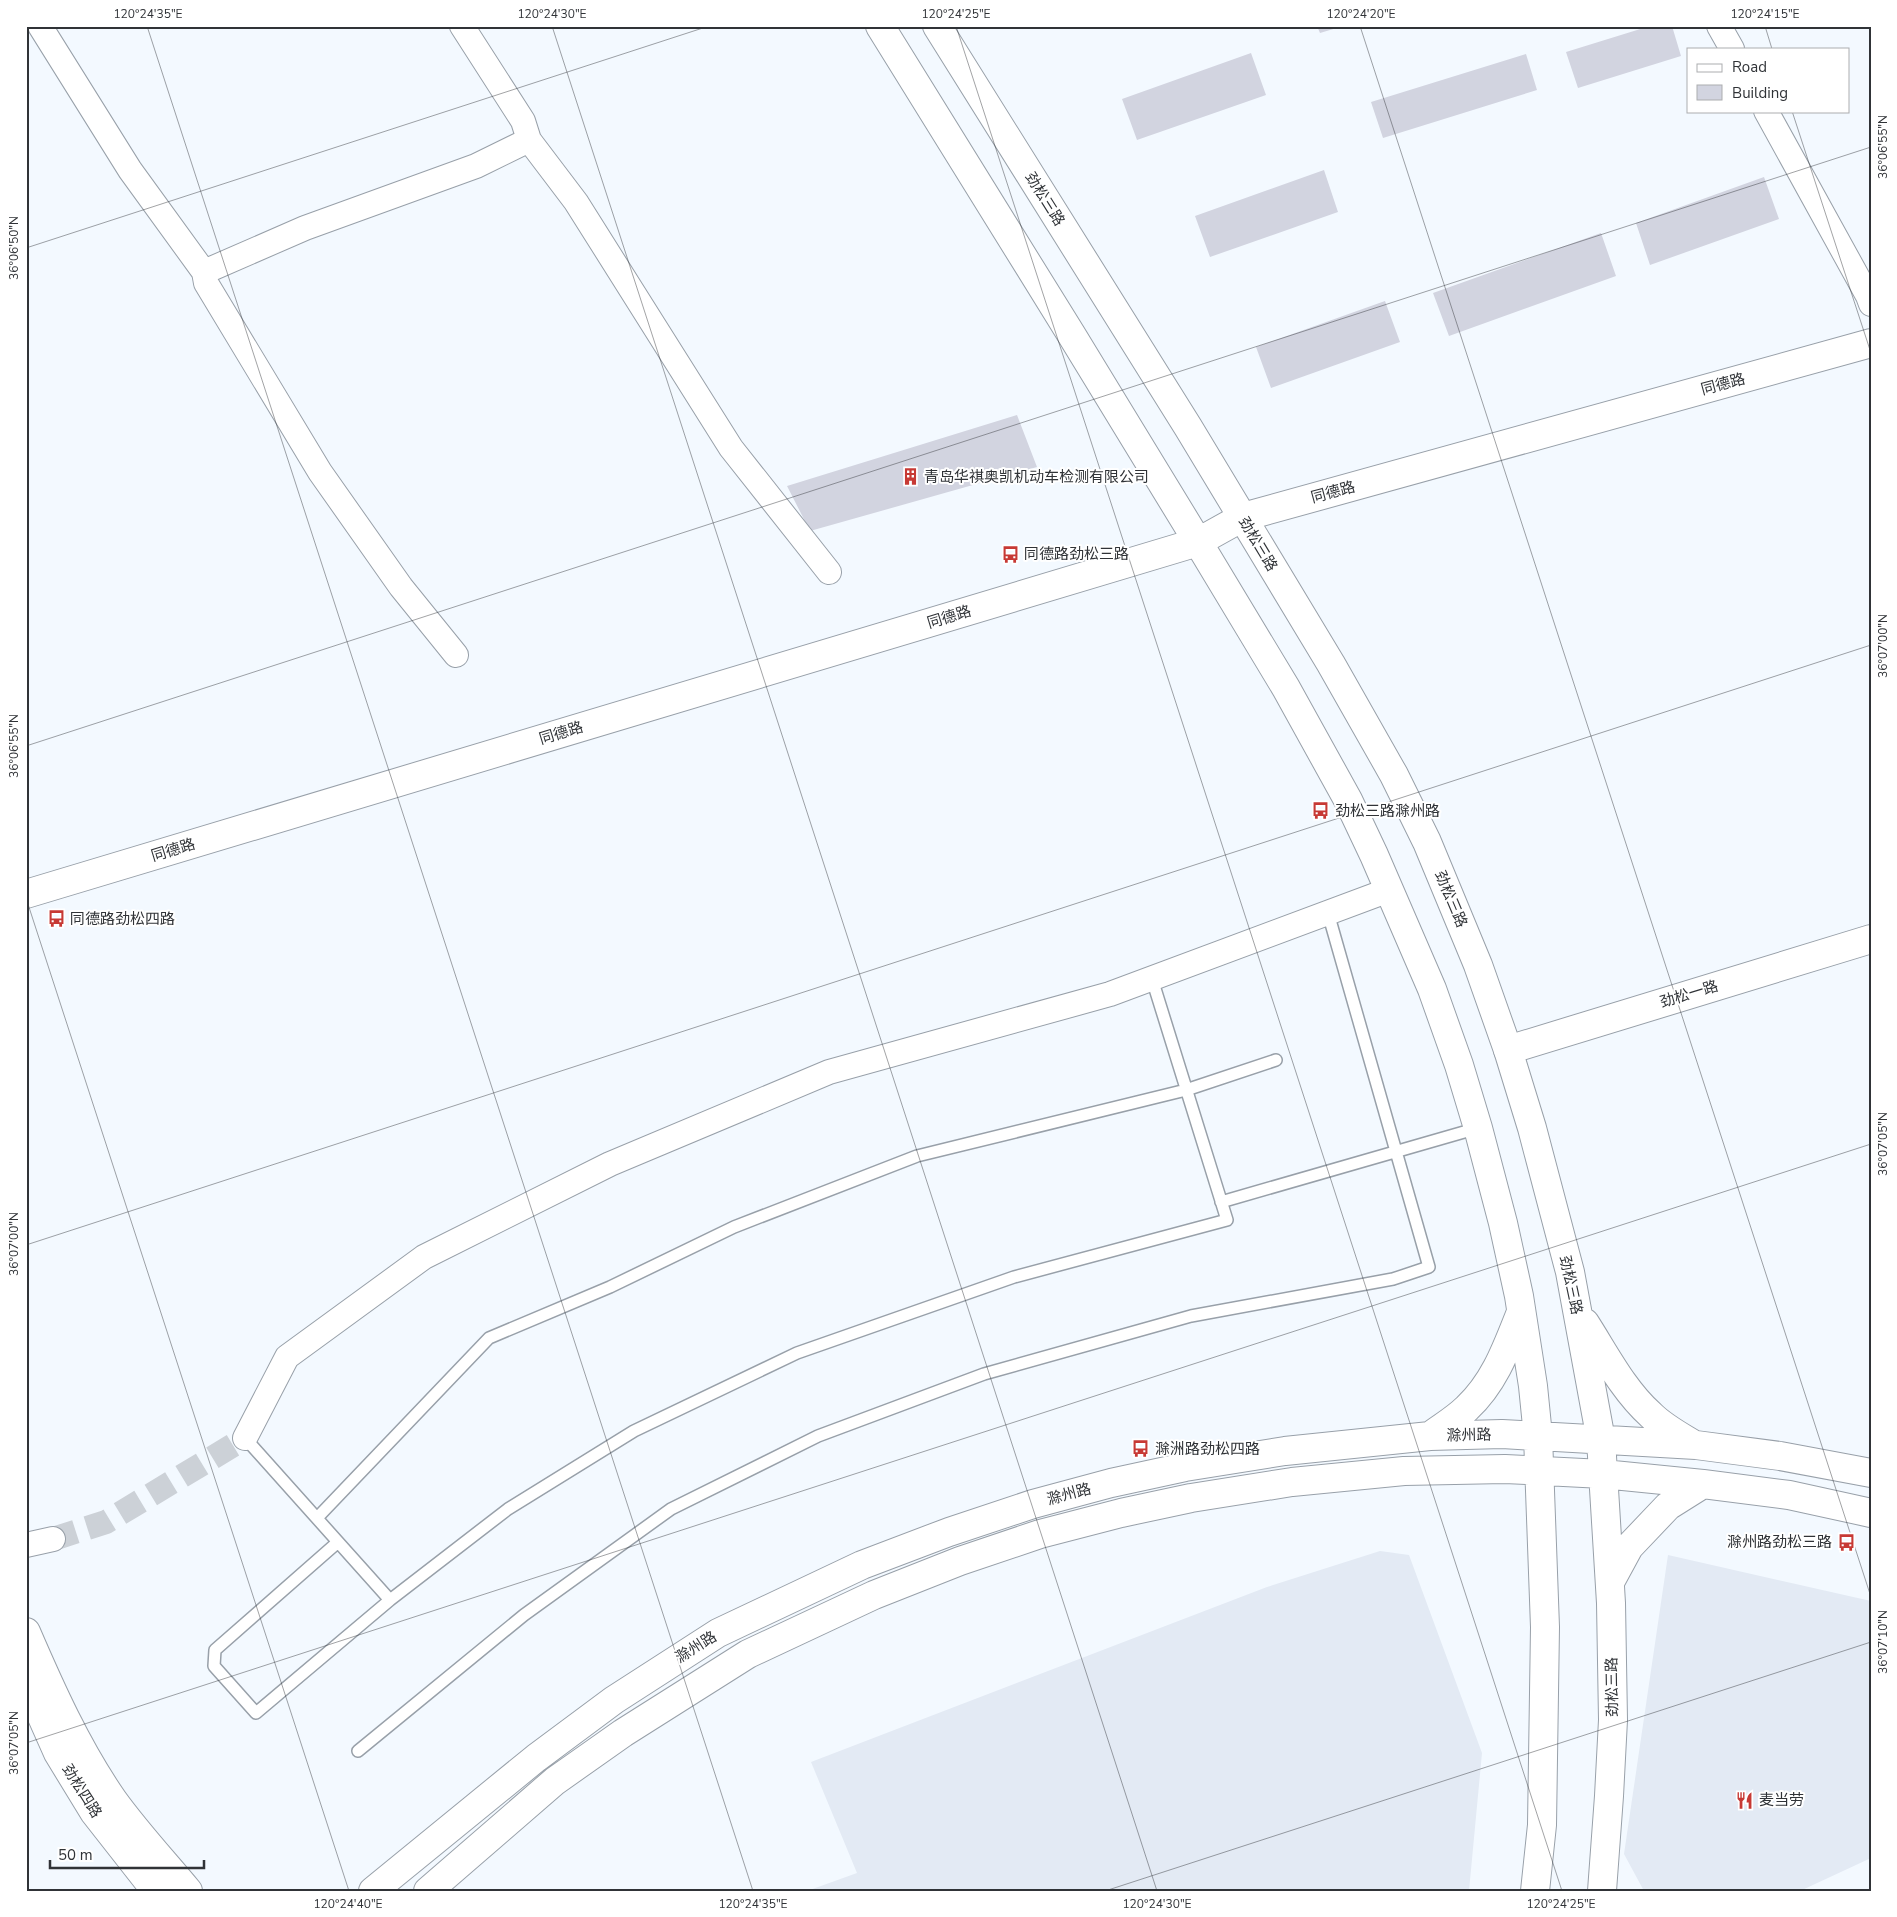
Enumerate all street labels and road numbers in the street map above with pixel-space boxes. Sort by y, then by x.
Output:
street label: 劲松三路 [1021,168,1069,230]
street label: 同德路 [1699,369,1747,399]
street label: 同德路 [1309,477,1357,507]
street label: 劲松三路 [1234,513,1282,575]
street label: 同德路 [925,601,973,633]
street label: 同德路 [537,717,585,749]
street label: 同德路 [149,834,197,866]
street label: 劲松三路 [1430,867,1472,931]
street label: 劲松一路 [1657,976,1721,1012]
street label: 劲松三路 [1555,1254,1587,1316]
street label: 滁州路 [1446,1425,1492,1445]
street label: 滁州路 [1045,1479,1093,1509]
street label: 滁州路 [672,1627,720,1667]
street label: 劲松三路 [1601,1657,1623,1717]
street label: 劲松四路 [58,1760,106,1822]

